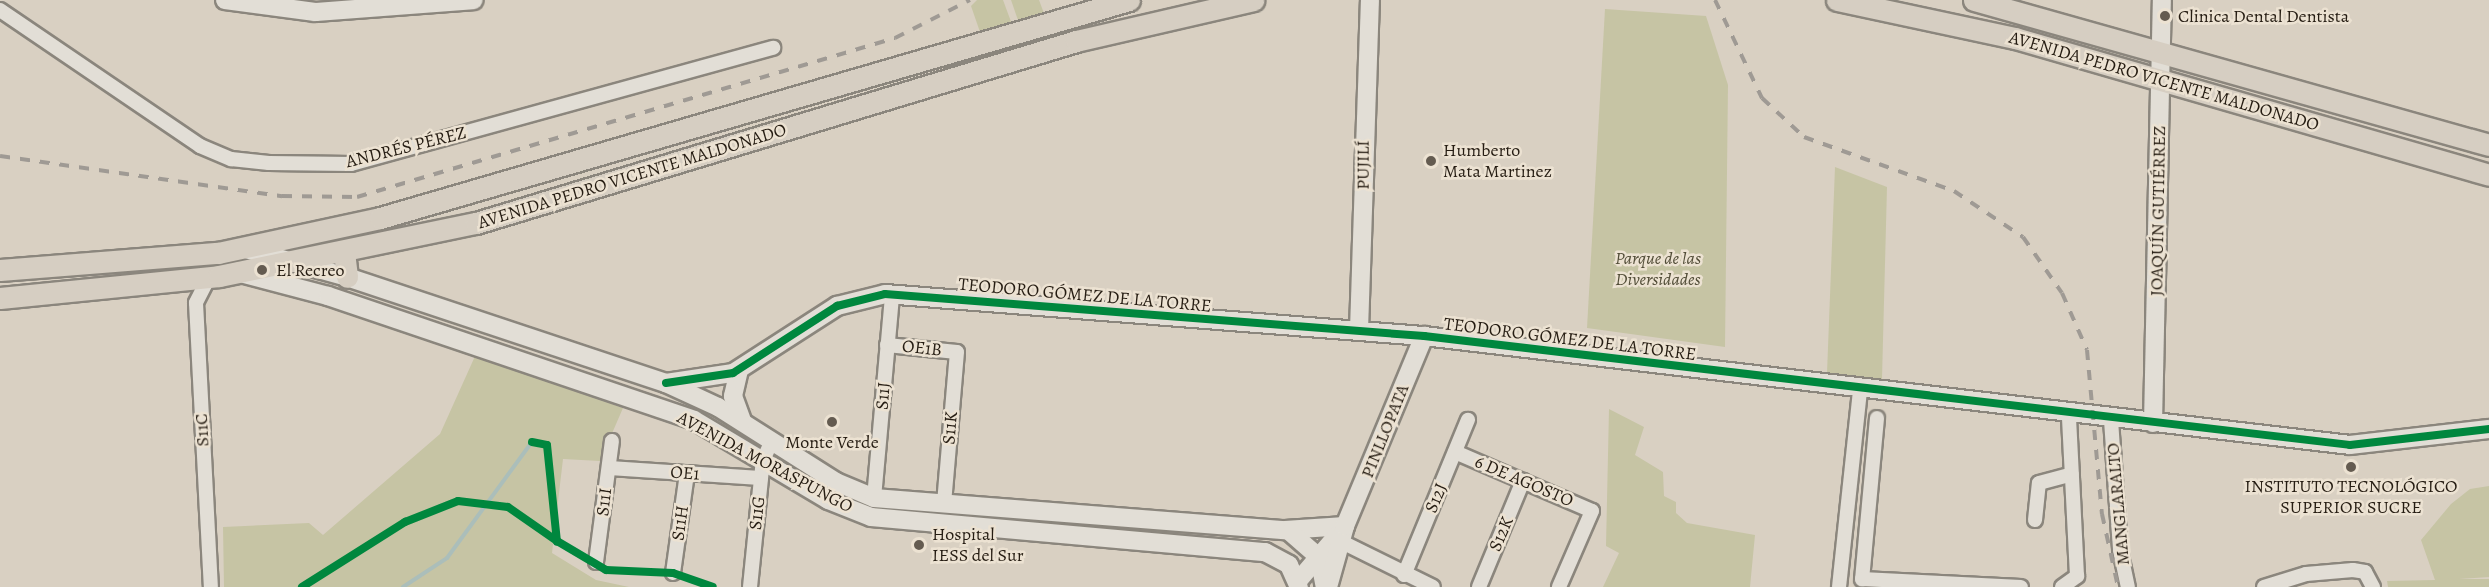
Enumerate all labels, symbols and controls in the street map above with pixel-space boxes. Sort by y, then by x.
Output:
place label: Clinica Dental Dentista [2178,5,2349,27]
marker: Clinica Dental Dentista [2156,7,2174,25]
street label: AVENIDA PEDRO VICENTE MALDONADO [2007,26,2321,136]
street label: AVENIDA PEDRO VICENTE MALDONADO [475,119,789,233]
street label: ANDRÉS PÉREZ [344,122,468,172]
street label: JOAQUÍN GUTIÉRREZ [2146,126,2170,296]
street label: PUJILÍ [1352,140,1374,190]
place label: Humberto Mata Martinez [1443,140,1552,182]
marker: Humberto Mata Martinez [1424,154,1438,168]
park label: Parque de las Diversidades [1615,248,1701,290]
place label: El Recreo [276,259,344,281]
marker: El Recreo [253,261,271,279]
street label: TEODORO GÓMEZ DE LA TORRE [958,273,1212,317]
street label: TEODORO GÓMEZ DE LA TORRE [1443,313,1697,365]
street label: OE1B [901,335,943,361]
street label: S11J [871,381,895,411]
street label: PINLLOPATA [1356,381,1414,481]
street label: AVENIDA MORASPUNGO [674,407,856,517]
street label: S11K [938,411,962,445]
street label: S11C [190,413,214,447]
marker: Monte Verde [825,415,839,429]
place label: Monte Verde [785,431,879,453]
street label: MANGLARALTO [2102,442,2134,566]
street label: 6 DE AGOSTO [1471,451,1577,511]
marker: INSTITUTO TECNOLÓGICO SUPERIOR SUCRE [2344,460,2358,474]
street label: OE1 [670,461,700,485]
place label: INSTITUTO TECNOLÓGICO SUPERIOR SUCRE [2244,476,2458,518]
street label: S12J [1420,480,1452,516]
street label: S11I [592,487,616,517]
street label: S11G [744,495,770,531]
street label: S11H [667,504,693,542]
street label: S12K [1484,513,1518,555]
place label: Hospital IESS del Sur [932,524,1024,566]
marker: Hospital IESS del Sur [910,536,928,554]

